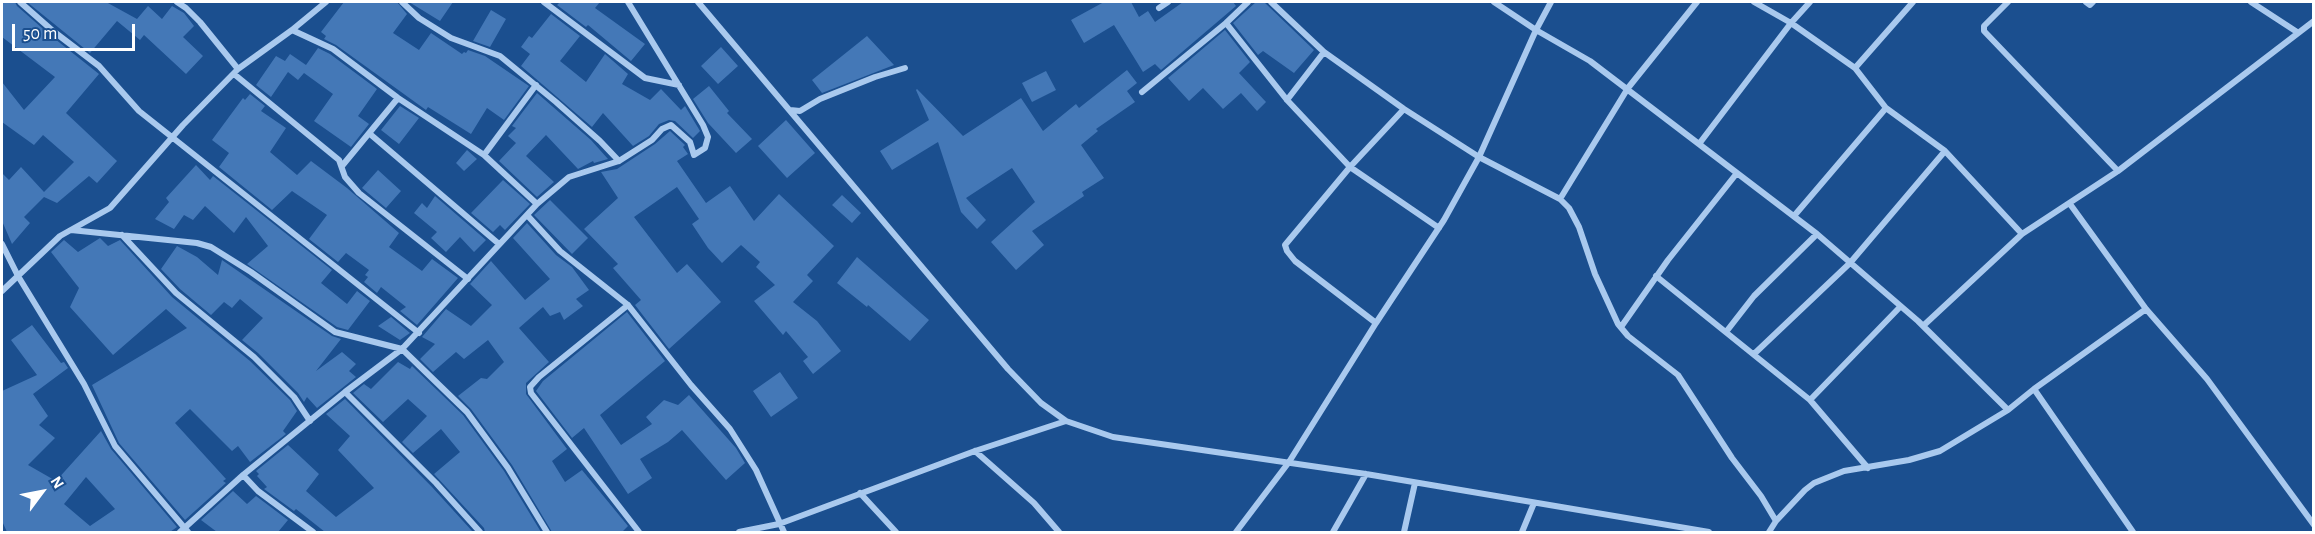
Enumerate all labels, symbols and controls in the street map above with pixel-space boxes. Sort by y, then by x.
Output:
scale bar [15,12,138,50]
text: 50 m [23,25,57,43]
north arrow [12,462,72,522]
text: N [48,474,67,491]

